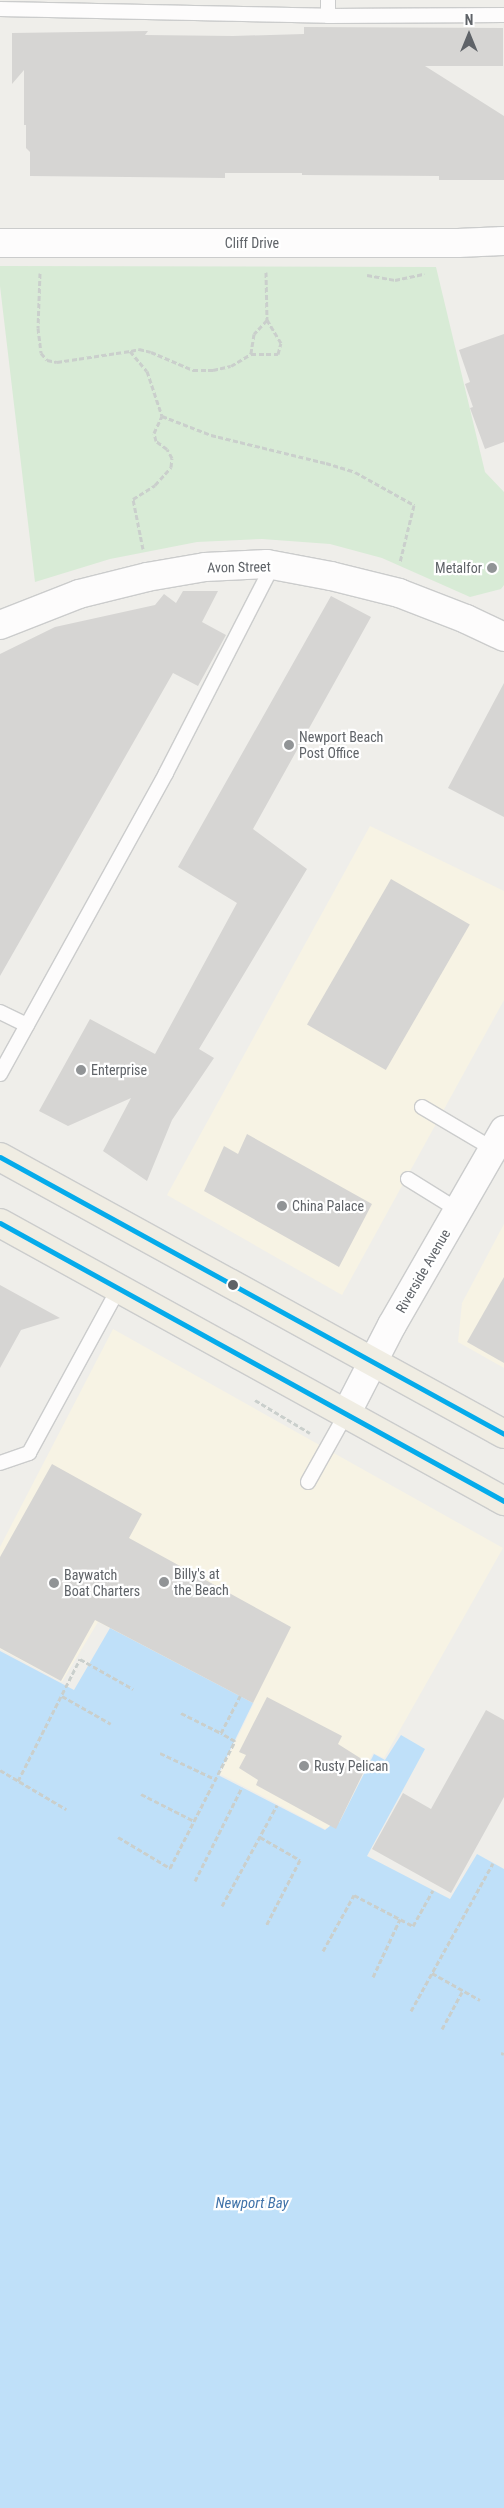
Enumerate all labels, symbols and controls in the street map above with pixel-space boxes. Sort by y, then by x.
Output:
north arrow [444,10,494,60]
text: N [465,12,473,28]
street label: Cliff Drive [225,235,279,251]
street label: Avon Street [207,558,271,576]
place label: Metalfor [435,560,482,576]
marker: Metalfor [486,562,498,574]
place label: Newport Beach Post Office [299,729,383,762]
marker: Newport Beach Post Office [283,739,295,751]
place label: Enterprise [91,1062,147,1078]
marker: Enterprise [75,1064,87,1076]
place label: China Palace [292,1198,364,1214]
marker: China Palace [276,1200,288,1212]
street label: Riverside Avenue [392,1226,454,1316]
unlabelled marker [228,1280,238,1290]
place label: Billy's at the Beach [174,1566,229,1598]
place label: Baywatch Boat Charters [64,1567,140,1600]
marker: Billy's at the Beach [158,1576,170,1588]
marker: Baywatch Boat Charters [48,1577,60,1589]
place label: Rusty Pelican [314,1758,388,1774]
marker: Rusty Pelican [298,1760,310,1772]
water label: Newport Bay [215,2195,289,2213]

